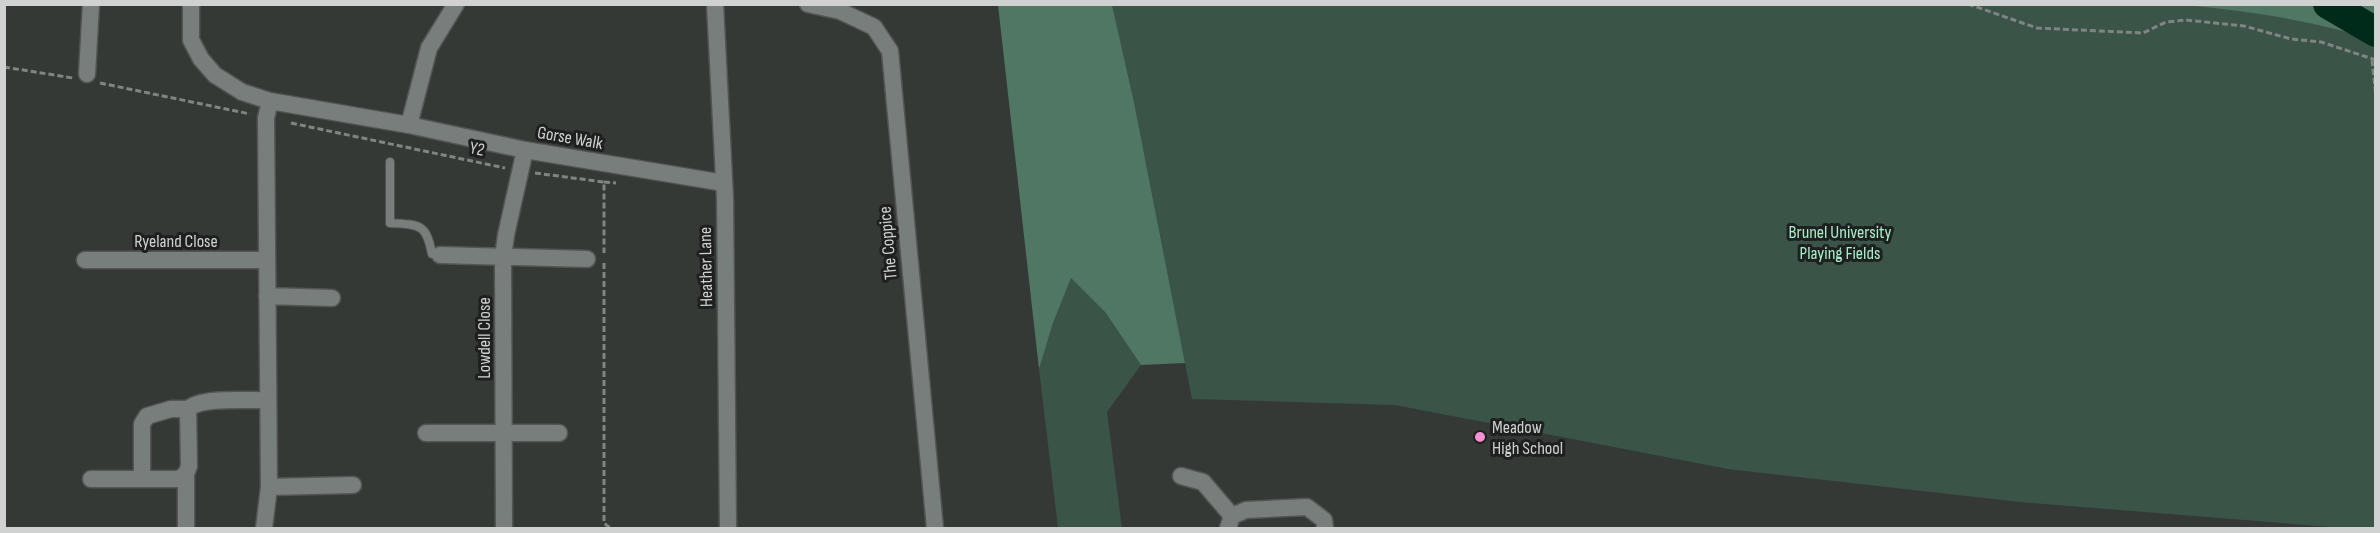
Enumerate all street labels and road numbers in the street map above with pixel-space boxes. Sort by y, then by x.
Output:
street label: Gorse Walk [536,122,605,154]
street label: Y2 [468,137,486,161]
street label: The Coppice [874,205,902,281]
street label: Heather Lane [695,227,717,307]
street label: Ryeland Close [134,231,218,252]
street label: Lowdell Close [474,297,495,379]

